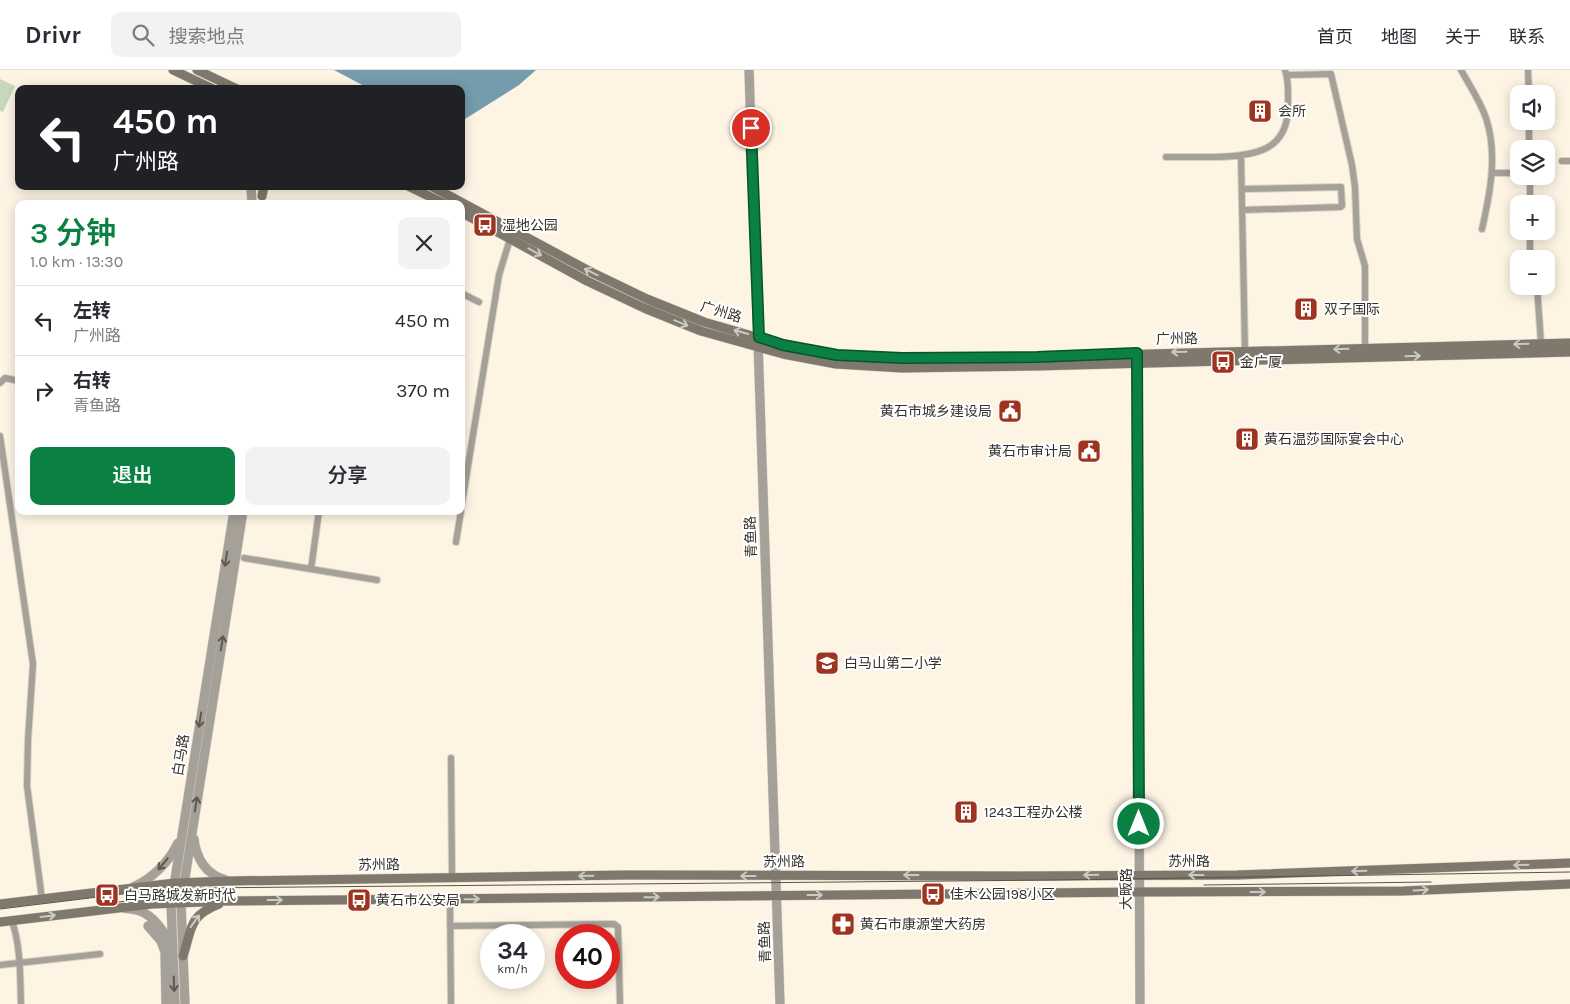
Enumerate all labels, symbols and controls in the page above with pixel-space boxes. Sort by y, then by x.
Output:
search box [111,12,461,57]
text: Drivr [25,21,81,49]
icon: search [129,21,157,49]
text: 搜索地点 [169,26,245,48]
text: 首页 [1317,26,1353,48]
text: 地图 [1381,26,1417,48]
text: 关于 [1445,26,1481,48]
text: 联系 [1509,26,1545,48]
map controls [1510,85,1555,295]
button: sound [1510,85,1555,130]
building icon: 会所 [1247,98,1273,124]
text: 450 m [113,101,218,142]
place label: 会所 [1278,103,1306,120]
icon: left [30,105,95,170]
pin [730,107,772,149]
icon: arrive [737,114,765,142]
button: layers [1510,140,1555,185]
text: 广州路 [113,149,179,175]
button: + [1510,195,1555,240]
bus stop icon: 湿地公园 [472,212,498,238]
text: 3 分钟 [30,215,116,251]
button: close [398,217,450,269]
place label: 湿地公园 [502,217,558,234]
one-way arrow [527,247,542,257]
button: − [1510,250,1555,295]
text: 1.0 km · 13:30 [30,252,123,271]
one-way arrow [584,267,599,276]
building icon: 双子国际 [1293,296,1319,322]
street label: 广州路 [698,298,744,326]
text: 左转 [73,300,111,322]
place label: 双子国际 [1324,301,1380,318]
icon: left [30,307,58,335]
text: 450 m [395,310,450,332]
one-way arrow [673,319,688,328]
text: 广州路 [73,326,121,345]
one-way arrow [734,327,750,337]
street label: 广州路 [1156,330,1198,348]
one-way arrow [1514,339,1530,348]
one-way arrow [1334,344,1350,354]
one-way arrow [1171,348,1187,357]
bus stop icon: 金广厦 [1210,349,1236,375]
one-way arrow [1405,351,1421,361]
place label: 金广厦 [1240,354,1282,371]
text: 右转 [73,370,111,392]
icon: right [30,377,58,405]
text: 370 m [396,380,450,402]
text: 青鱼路 [73,396,121,415]
public building icon: 黄石市城乡建设局 [997,398,1023,424]
place label: 黄石市城乡建设局 [880,403,992,420]
building icon: 黄石温莎国际宴会中心 [1234,426,1260,452]
place label: 黄石温莎国际宴会中心 [1264,431,1404,448]
public building icon: 黄石市审计局 [1076,438,1102,464]
place label: 黄石市审计局 [988,443,1072,460]
button: 退出 [30,447,235,505]
button: 分享 [245,447,450,505]
street label: 青鱼路 [742,516,760,558]
one-way arrow [221,551,231,567]
one-way arrow [218,636,228,652]
school or university icon: 白马山第二小学 [814,650,840,676]
place label: 白马山第二小学 [844,655,942,672]
one-way arrow [195,712,205,728]
street label: 白马路 [169,733,193,777]
one-way arrow [192,796,202,812]
position arrow [1112,797,1164,849]
building icon: 1243工程办公楼 [953,799,979,825]
place label: 1243工程办公楼 [984,804,1083,821]
street label: 苏州路 [763,853,805,871]
street label: 苏州路 [1168,853,1210,870]
street label: 苏州路 [358,856,400,874]
one-way arrow [158,857,169,870]
one-way arrow [1514,860,1530,870]
one-way arrow [1351,866,1367,875]
street label: 大畈路 [1118,868,1135,910]
one-way arrow [1189,870,1205,880]
one-way arrow [578,871,594,881]
one-way arrow [740,871,756,881]
one-way arrow [903,871,919,880]
one-way arrow [1083,871,1099,880]
bus stop icon: 佳木公园198小区 [920,881,946,907]
bus stop icon: 白马路城发新时代 [94,882,120,908]
one-way arrow [1412,885,1428,895]
place label: 佳木公园198小区 [950,886,1055,903]
place label: 白马路城发新时代 [124,887,236,904]
bus stop icon: 黄石市公安局 [346,887,372,913]
one-way arrow [1250,887,1266,897]
one-way arrow [807,890,823,899]
place label: 黄石市公安局 [376,892,460,909]
one-way arrow [644,892,660,902]
one-way arrow [464,894,480,904]
one-way arrow [266,895,283,905]
one-way arrow [40,911,56,921]
pharmacy icon: 黄石市康源堂大药房 [830,911,856,937]
one-way arrow [190,914,200,928]
place label: 黄石市康源堂大药房 [860,916,986,933]
street label: 青鱼路 [756,921,774,963]
speed limit sign: 40 [555,924,620,989]
text: 34 [497,936,528,965]
text: km/h [497,962,528,976]
one-way arrow [169,976,179,992]

